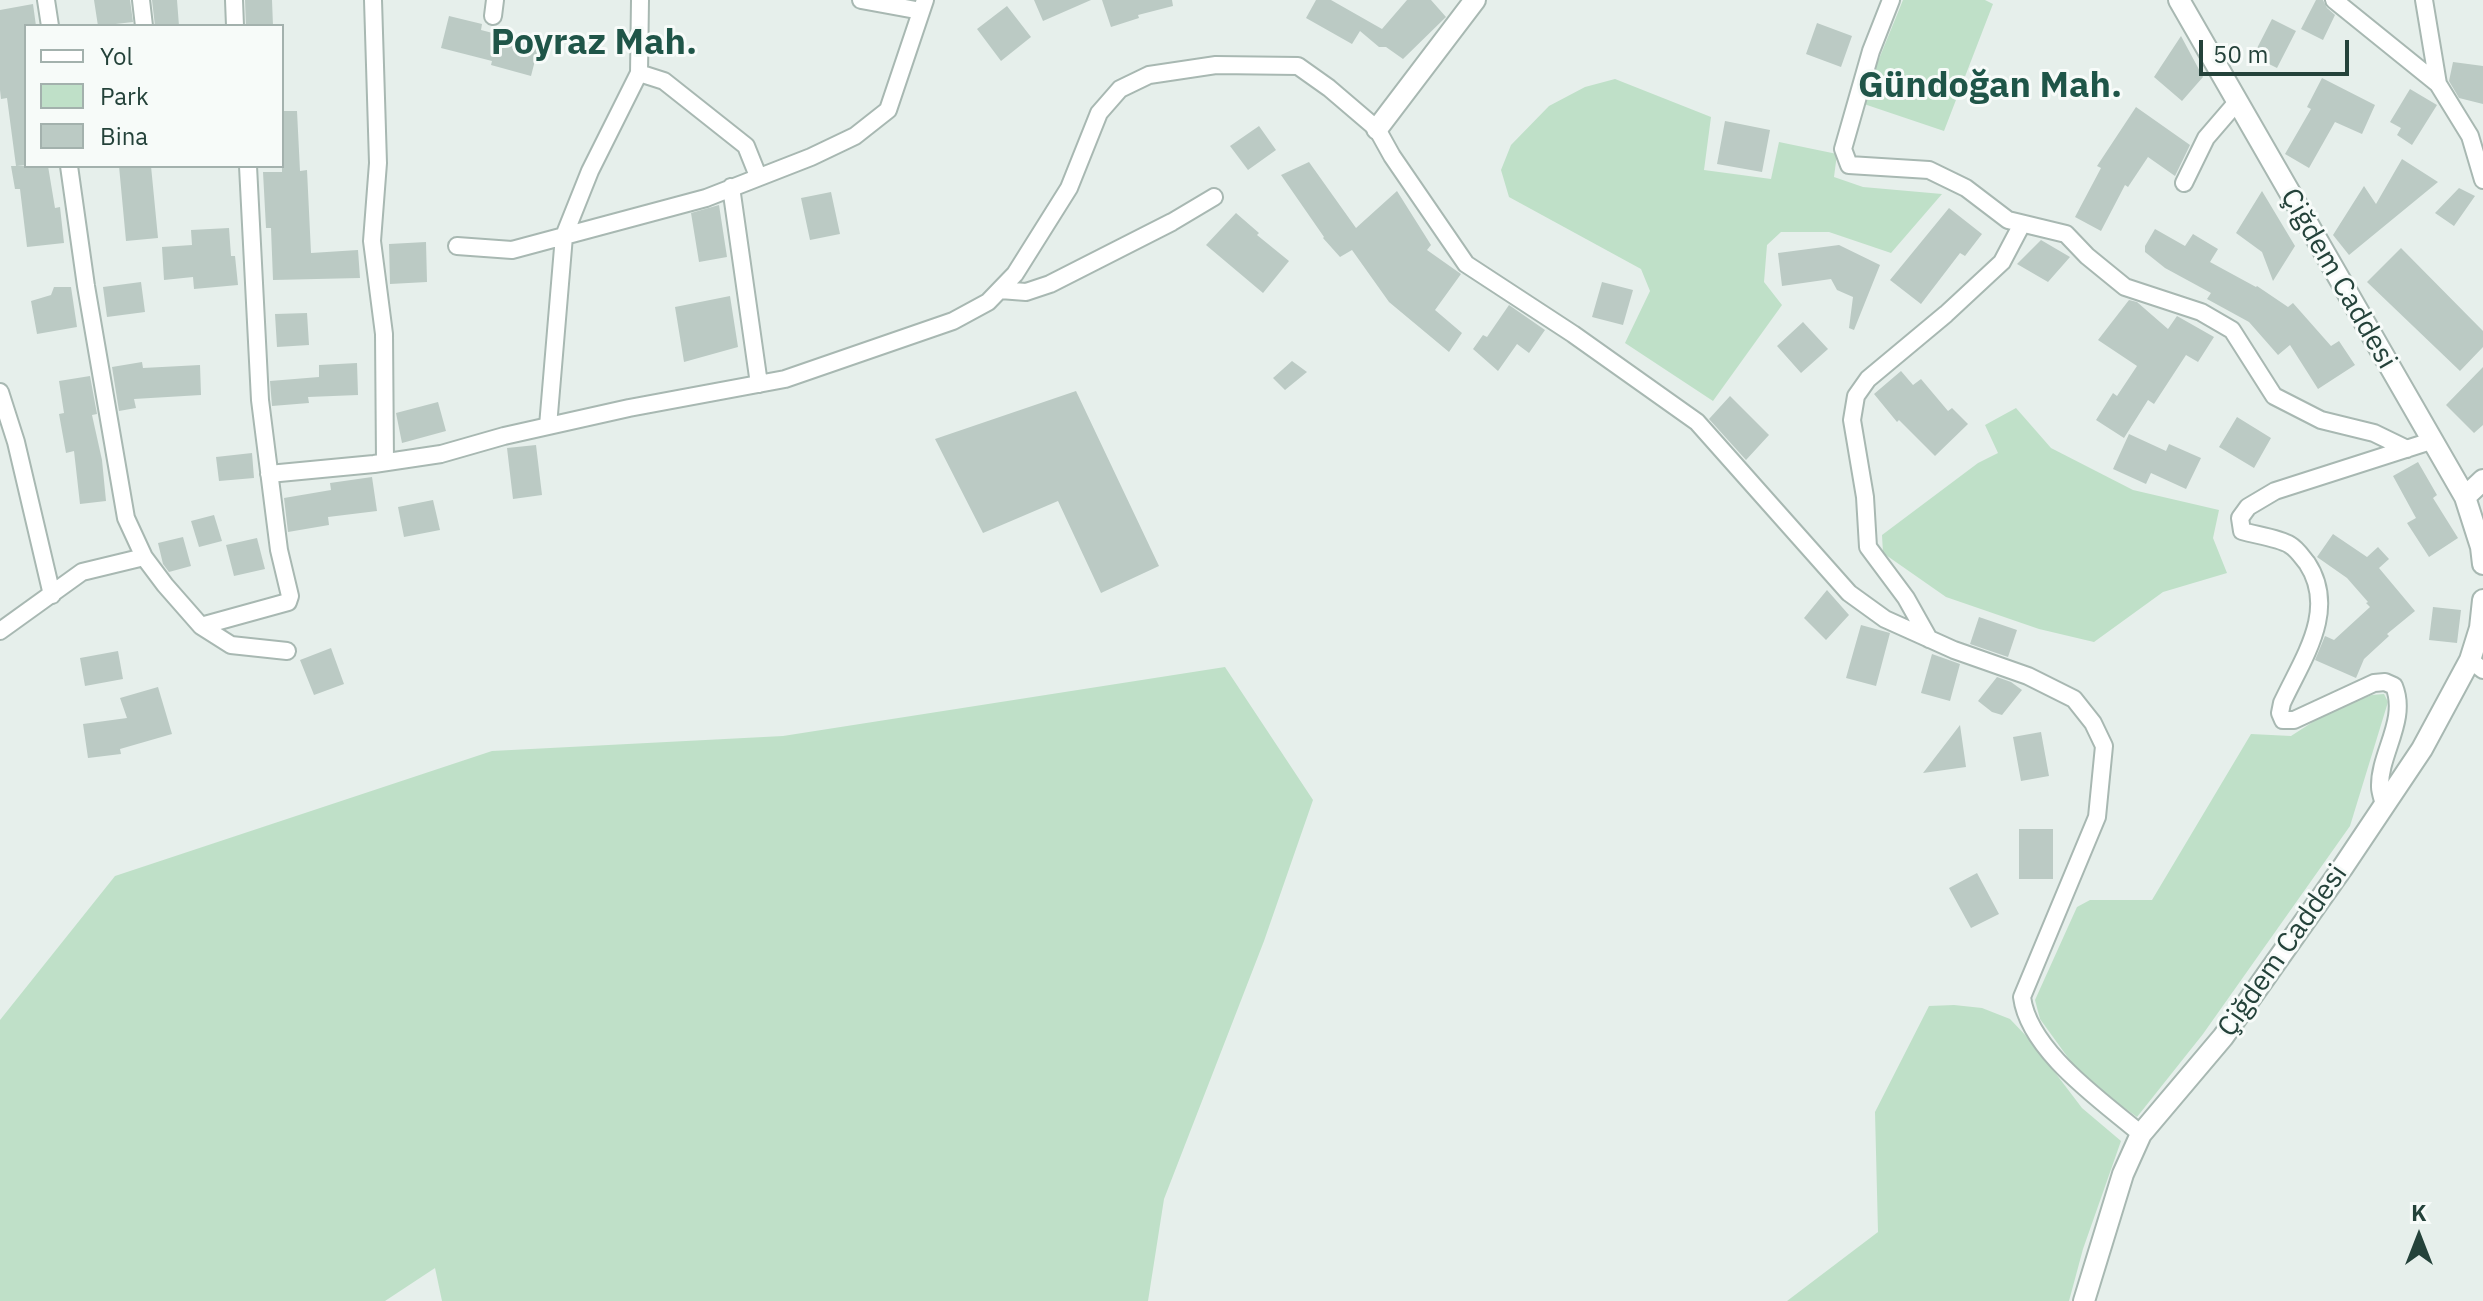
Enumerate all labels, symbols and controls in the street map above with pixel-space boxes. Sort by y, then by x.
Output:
district label: Poyraz Mah. [491,22,697,66]
legend [24,24,284,168]
scale bar [2203,24,2353,74]
text: 50 m [2213,38,2268,70]
text: Yol [100,40,133,72]
district label: Gündoğan Mah. [1858,65,2122,109]
text: Park [100,80,149,112]
text: Bina [100,120,148,152]
street label: Çiğdem Caddesi [2273,183,2403,375]
street label: Çiğdem Caddesi [2211,858,2355,1044]
north arrow [2379,1197,2459,1277]
text: K [2411,1198,2427,1227]

